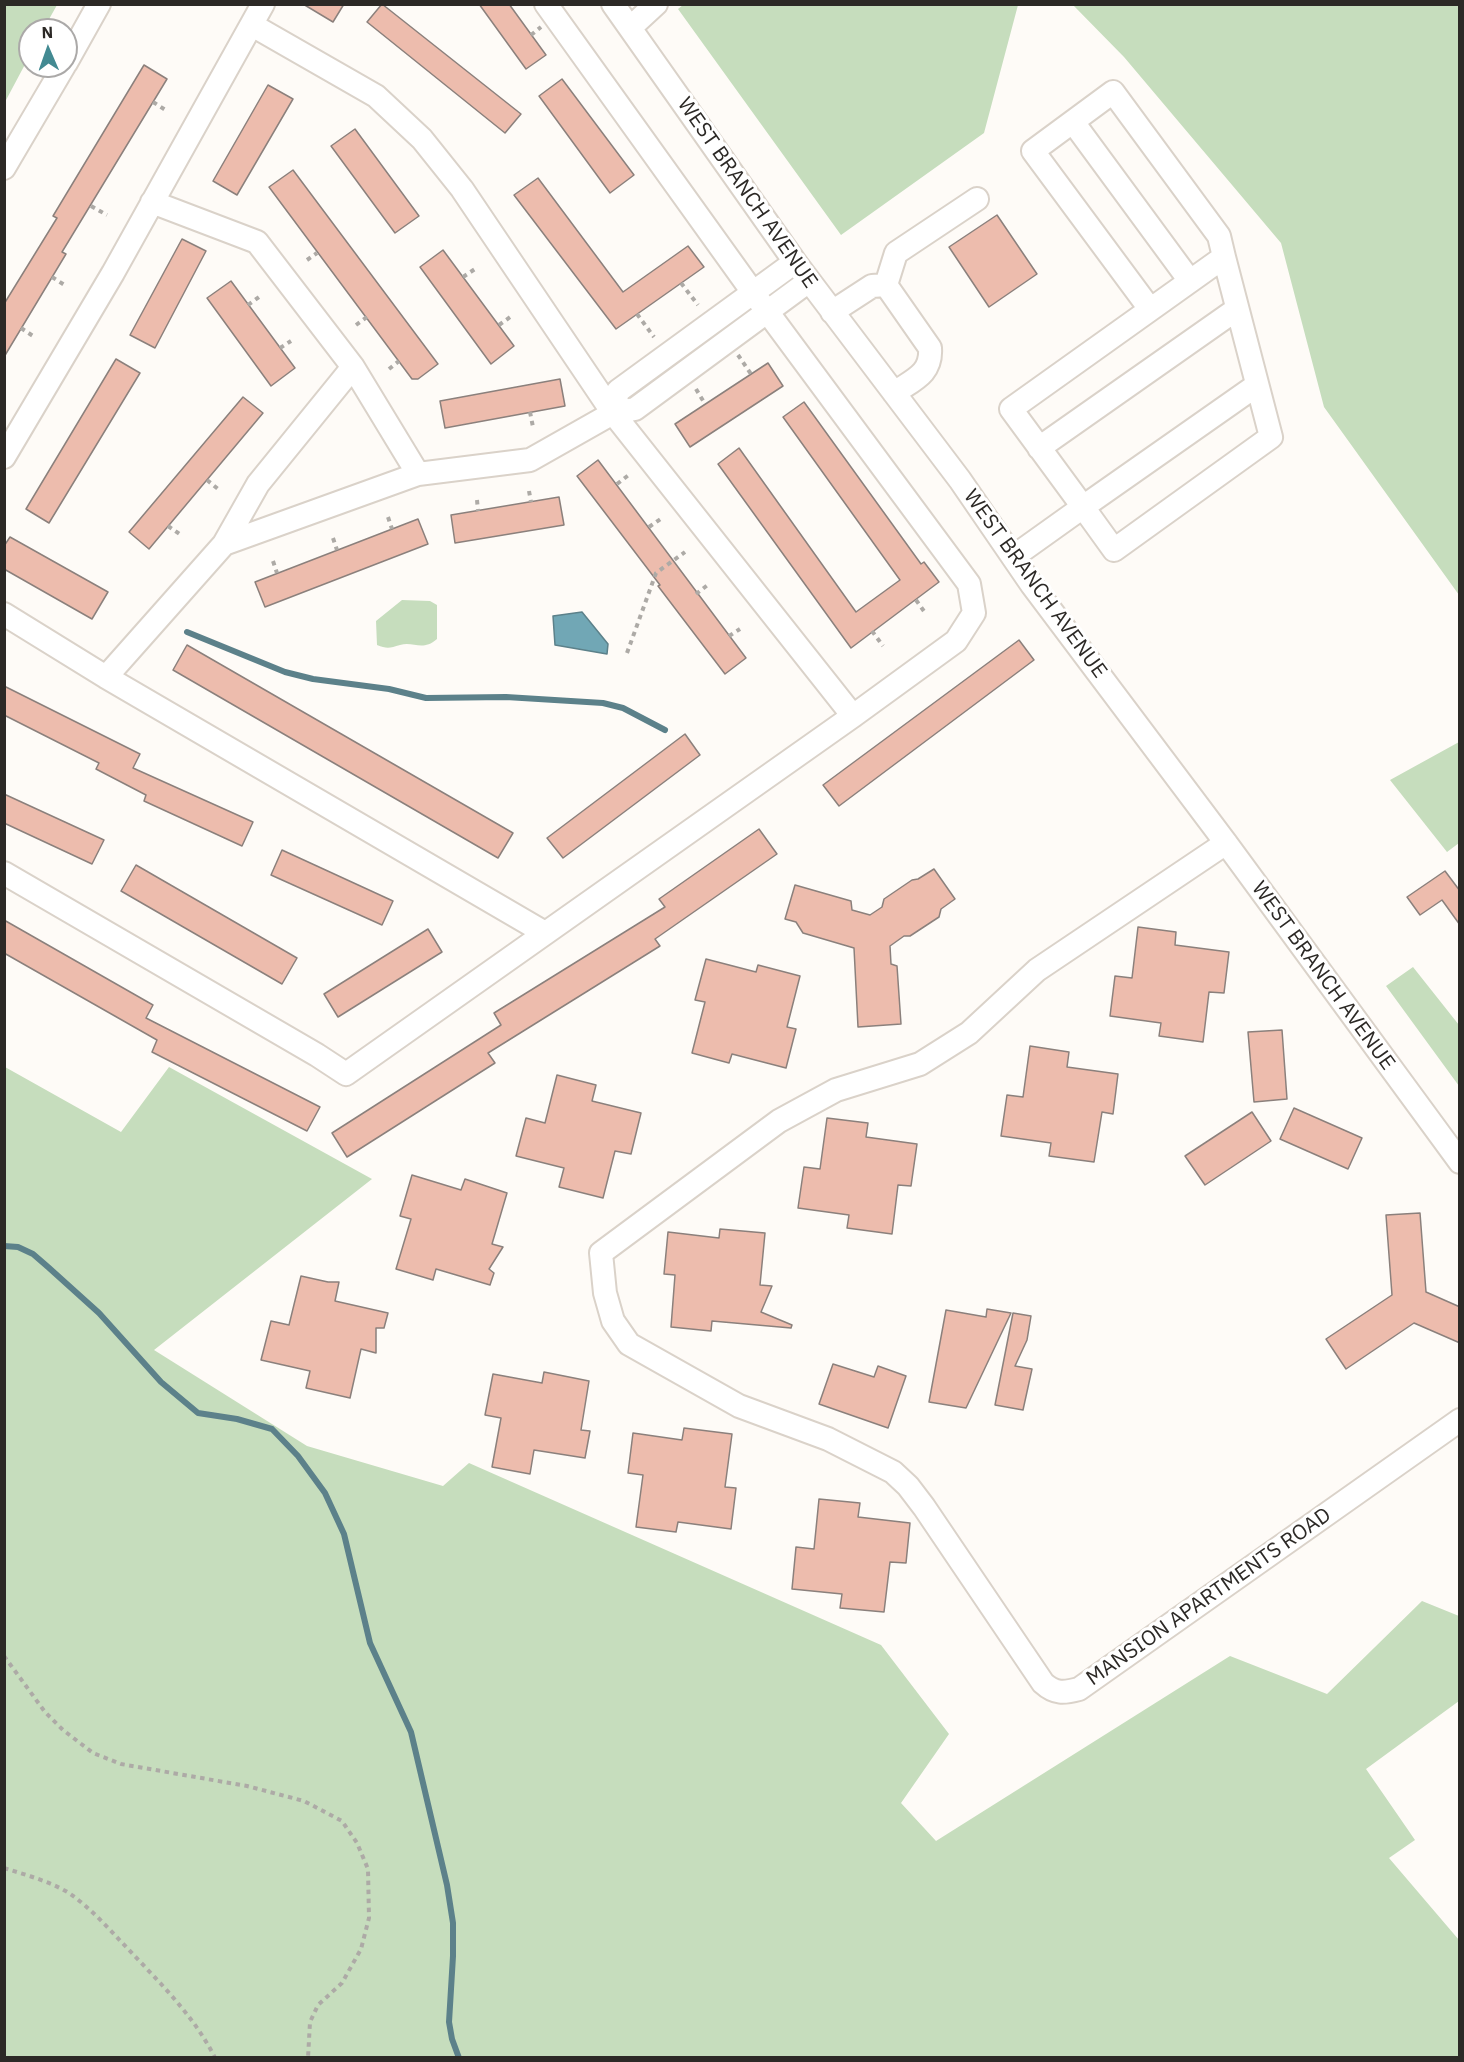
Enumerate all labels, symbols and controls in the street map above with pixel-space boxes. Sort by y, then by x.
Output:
north arrow [18,18,78,78]
text: N [41,22,54,42]
street label: WEST BRANCH AVENUE [672,93,822,293]
street label: WEST BRANCH AVENUE [958,485,1112,683]
street label: WEST BRANCH AVENUE [1246,877,1400,1075]
street label: MANSION APARTMENTS ROAD [1082,1503,1336,1691]

